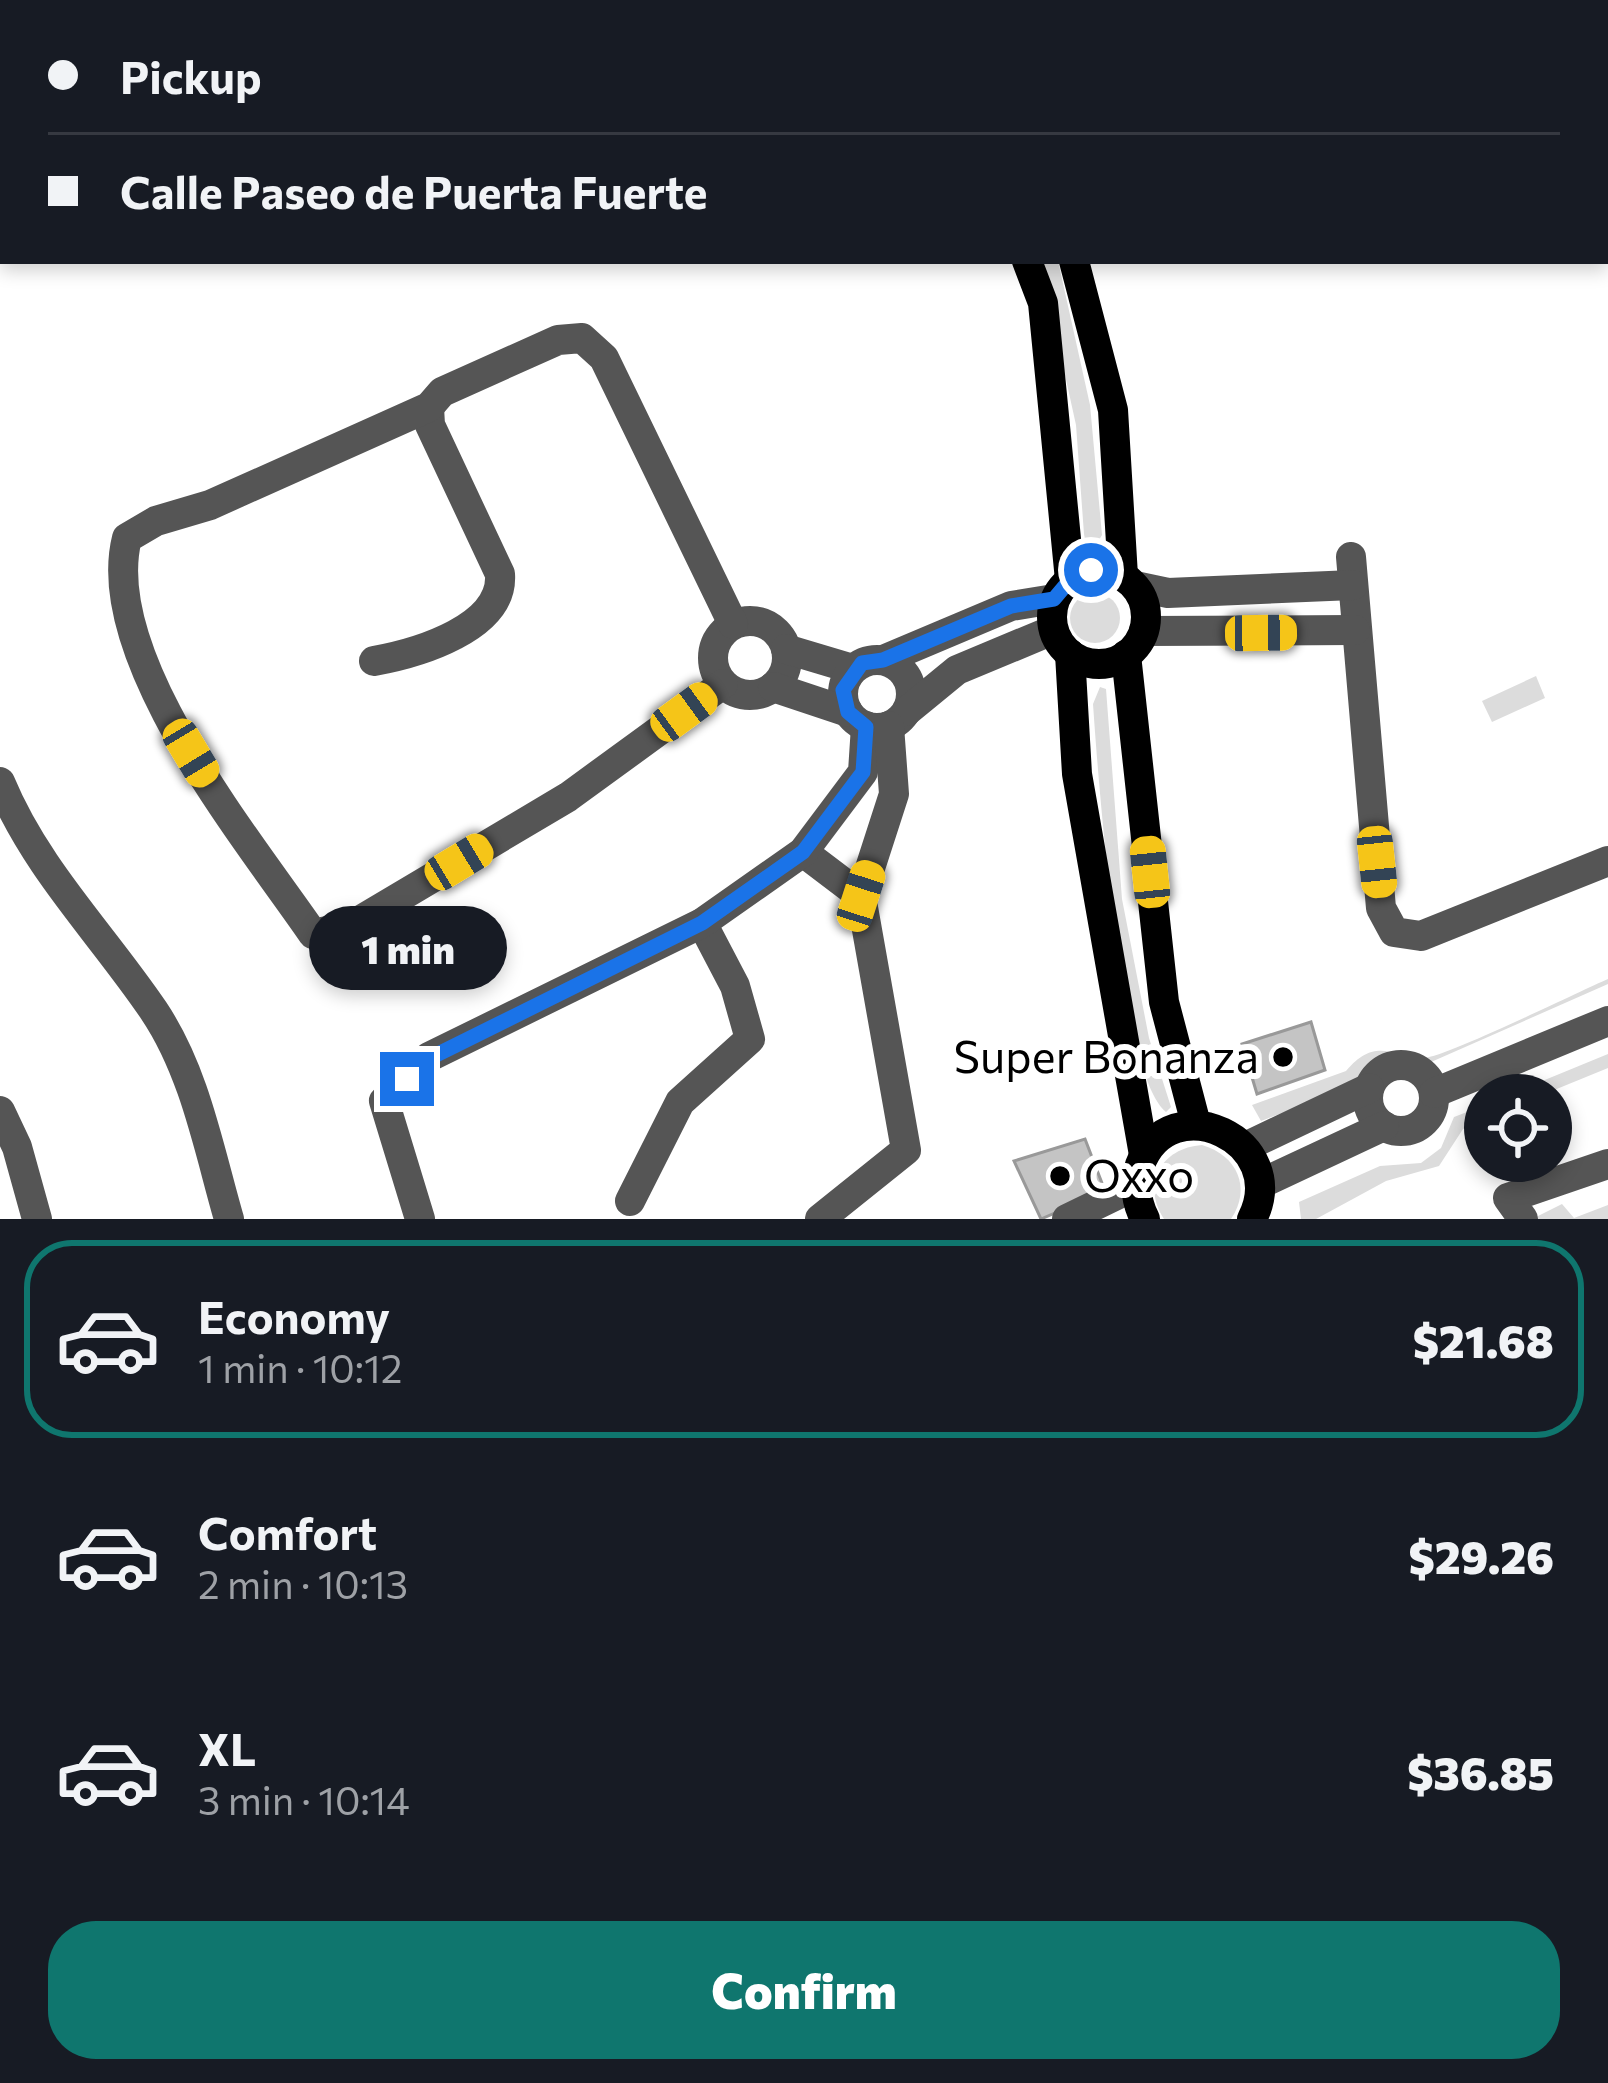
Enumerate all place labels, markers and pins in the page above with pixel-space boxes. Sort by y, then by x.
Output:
place label: Super Bonanza [954,1027,1259,1082]
marker: Super Bonanza [1270,1044,1296,1070]
place label: Oxxo [1084,1146,1194,1201]
marker: Oxxo [1047,1163,1073,1189]

